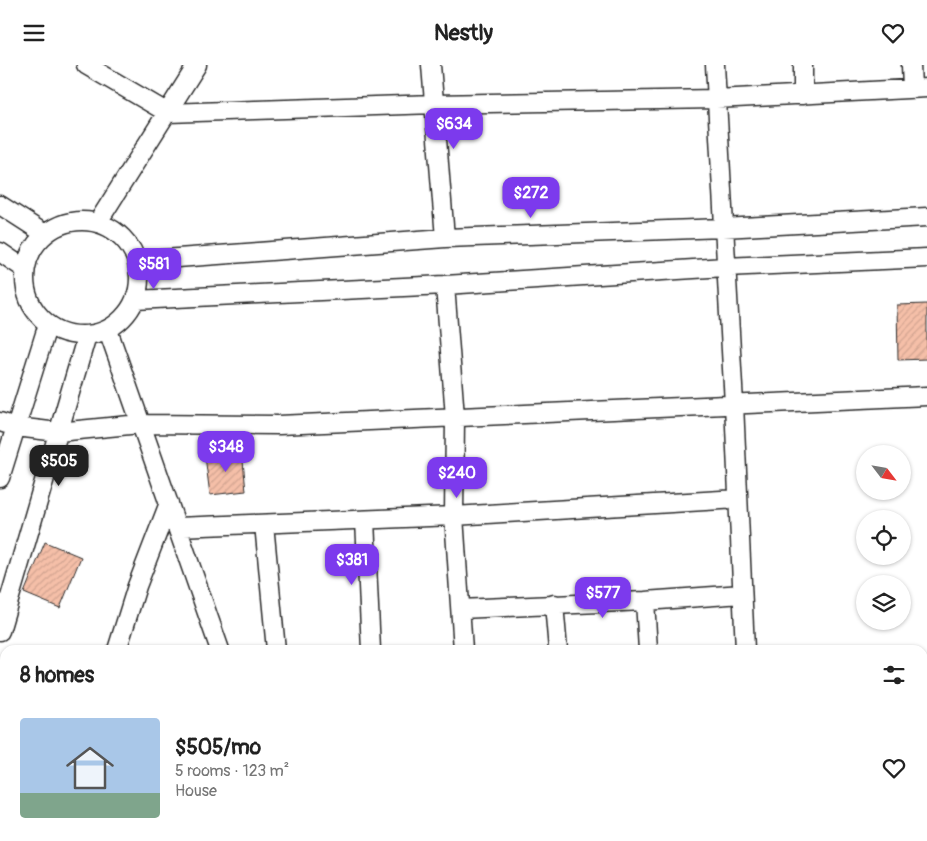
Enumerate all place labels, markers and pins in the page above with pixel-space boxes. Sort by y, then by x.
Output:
pin: $634 [424,107,484,150]
pin: $272 [501,177,561,219]
pin: $581 [124,247,184,290]
pin: $348 [196,431,256,473]
pin: $505 [29,445,89,487]
pin: $240 [427,457,487,499]
pin: $381 [322,543,382,586]
pin: $577 [573,577,633,619]

